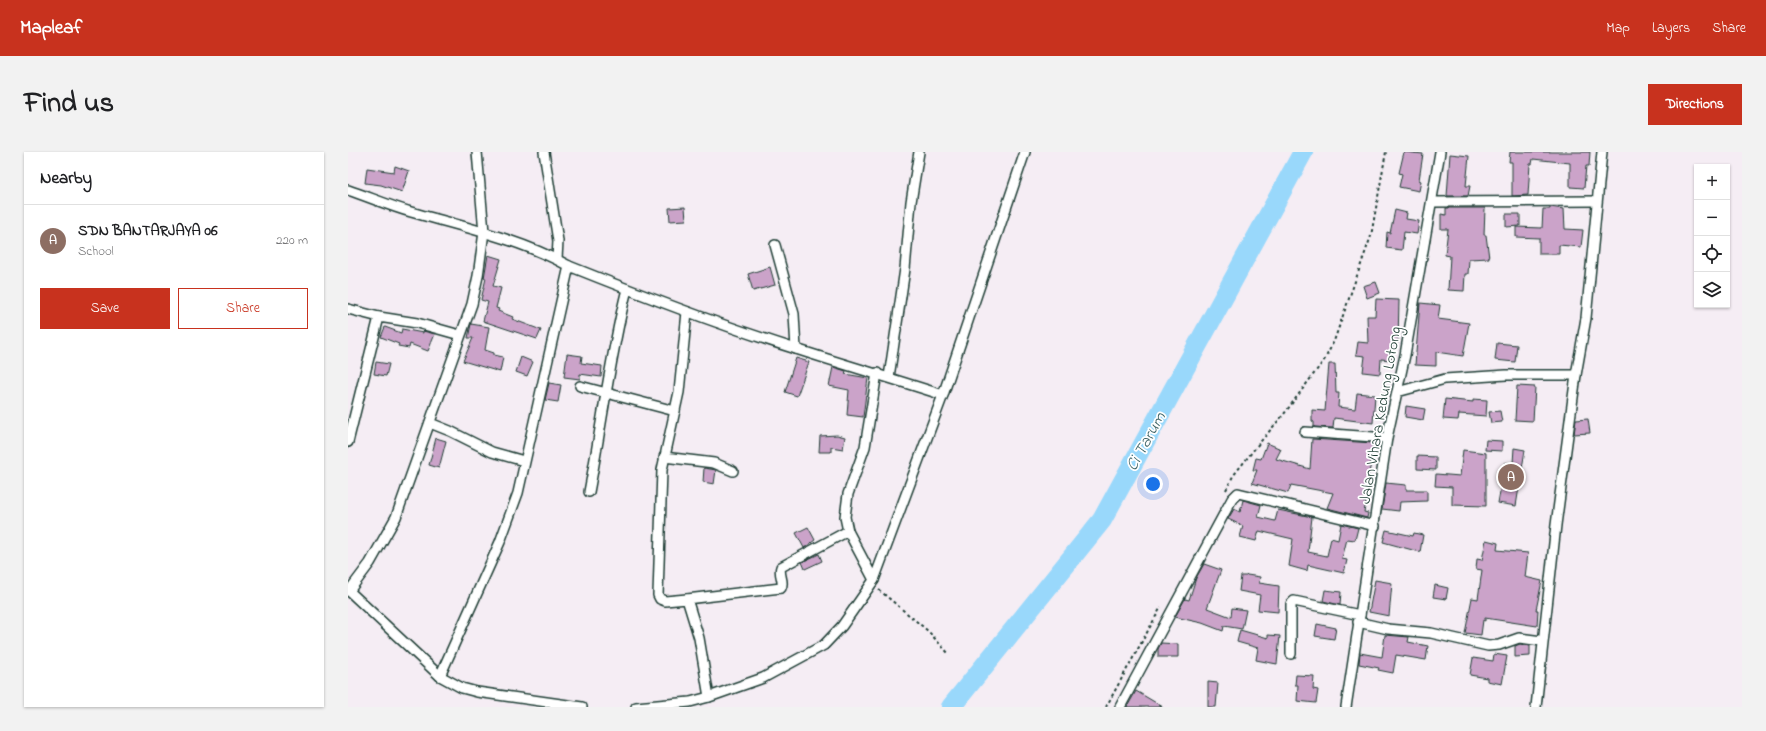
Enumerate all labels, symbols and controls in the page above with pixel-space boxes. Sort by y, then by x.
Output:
text: Mapleaf [20,15,82,42]
text: Map [1606,18,1630,39]
text: Layers [1652,18,1690,39]
text: Share [1712,18,1746,39]
text: Find us [24,84,114,125]
button: Directions [1648,84,1742,125]
map controls [1694,164,1730,308]
button: + [1694,164,1730,200]
text: Nearby [40,166,92,191]
button: − [1694,200,1730,236]
text: SDN BANTARJAYA 06 [78,220,218,242]
text: A [49,231,57,250]
text: 220 m [276,231,308,250]
button: locate [1694,236,1730,272]
text: School [78,242,114,261]
button: layers [1694,272,1730,308]
button: Save [40,288,170,329]
button: Share [178,288,308,329]
street label: Jalan Vihara Kedung Lotong [1354,325,1408,506]
water label: Ci Tarum [1120,407,1173,476]
pin: A [1498,462,1524,492]
your location [1143,474,1163,494]

